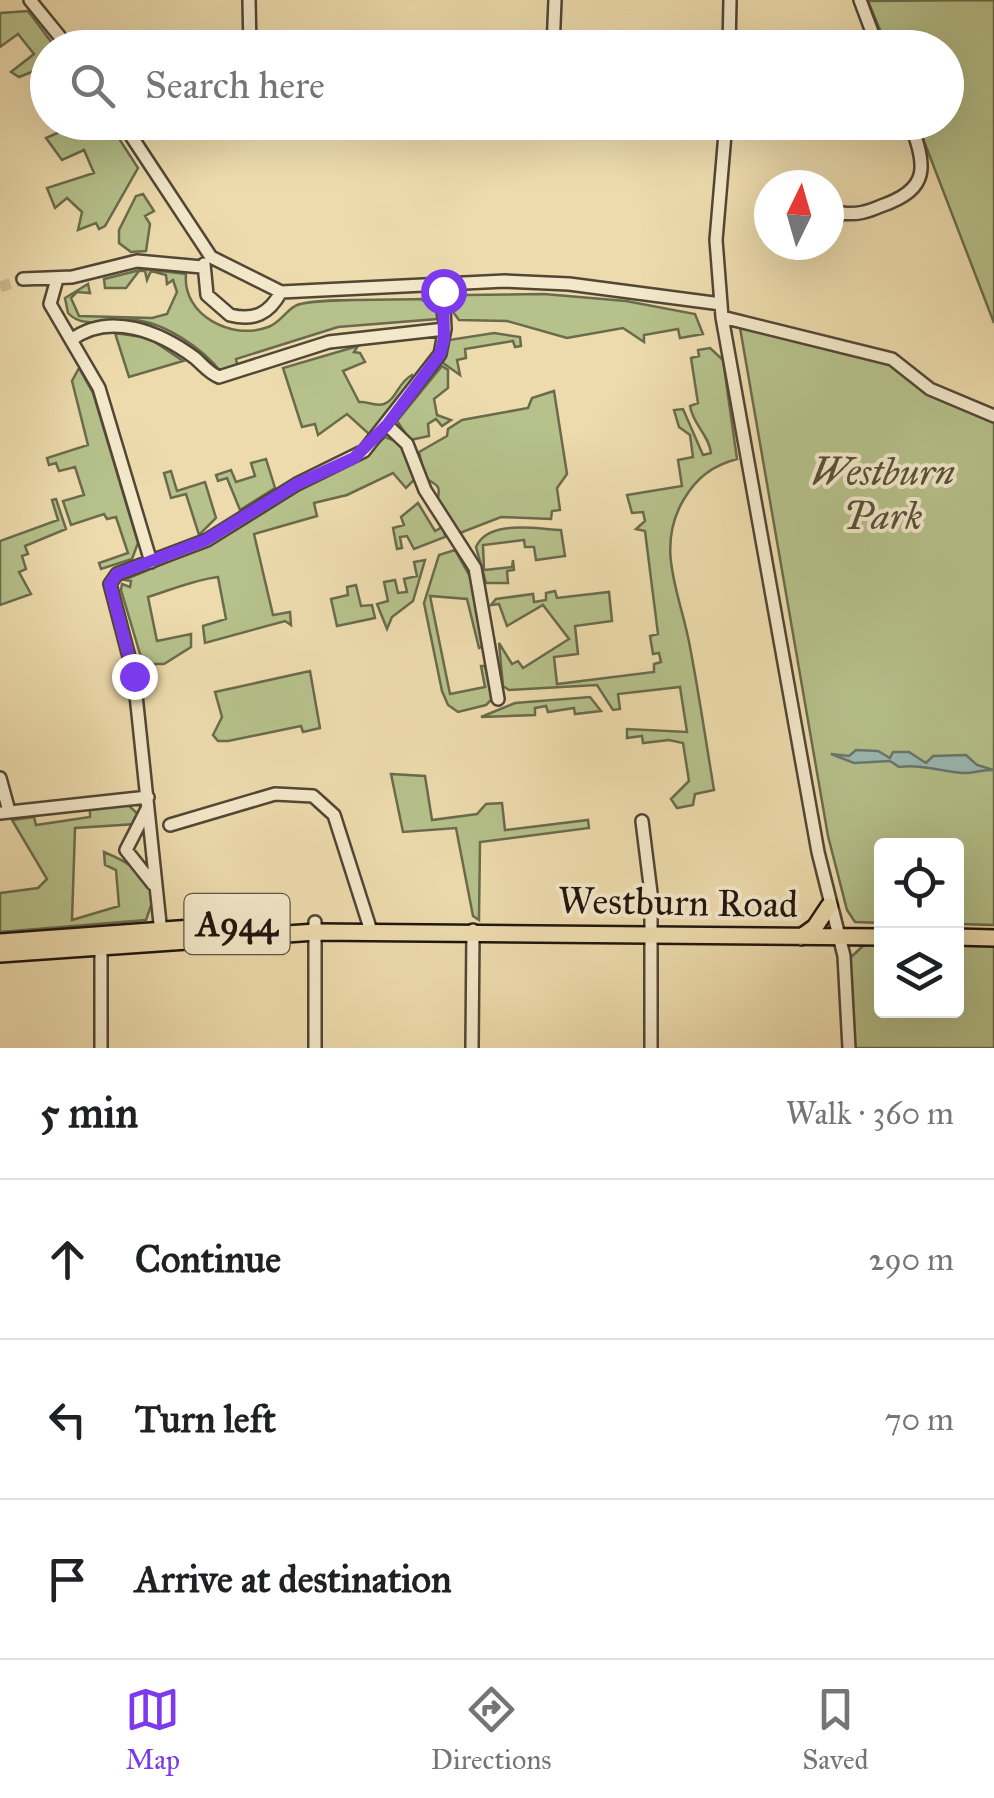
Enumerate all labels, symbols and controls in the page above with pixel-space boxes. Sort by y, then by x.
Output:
search box [30,30,964,140]
icon: search [65,58,120,113]
text: Search here [145,62,325,108]
north arrow [754,170,844,260]
route start [421,269,467,315]
park label: Westburn Park [811,449,955,539]
route end [112,654,158,700]
map controls [874,838,964,1018]
button: locate [874,838,964,928]
street label: Westburn Road [558,877,798,927]
road number: A944 [184,894,290,954]
button: layers [874,928,964,1018]
text: 5 min [40,1087,138,1139]
text: Walk · 360 m [786,1094,954,1133]
icon: ahead [40,1232,95,1287]
text: Continue [135,1236,281,1282]
text: 290 m [869,1240,954,1279]
icon: left [40,1392,95,1447]
text: Turn left [135,1396,276,1442]
text: 70 m [885,1400,954,1439]
icon: arrive [40,1552,95,1607]
text: Arrive at destination [135,1556,452,1602]
tab: Map [125,1682,180,1777]
tab: Directions [431,1682,552,1777]
tab: Saved [802,1682,869,1777]

